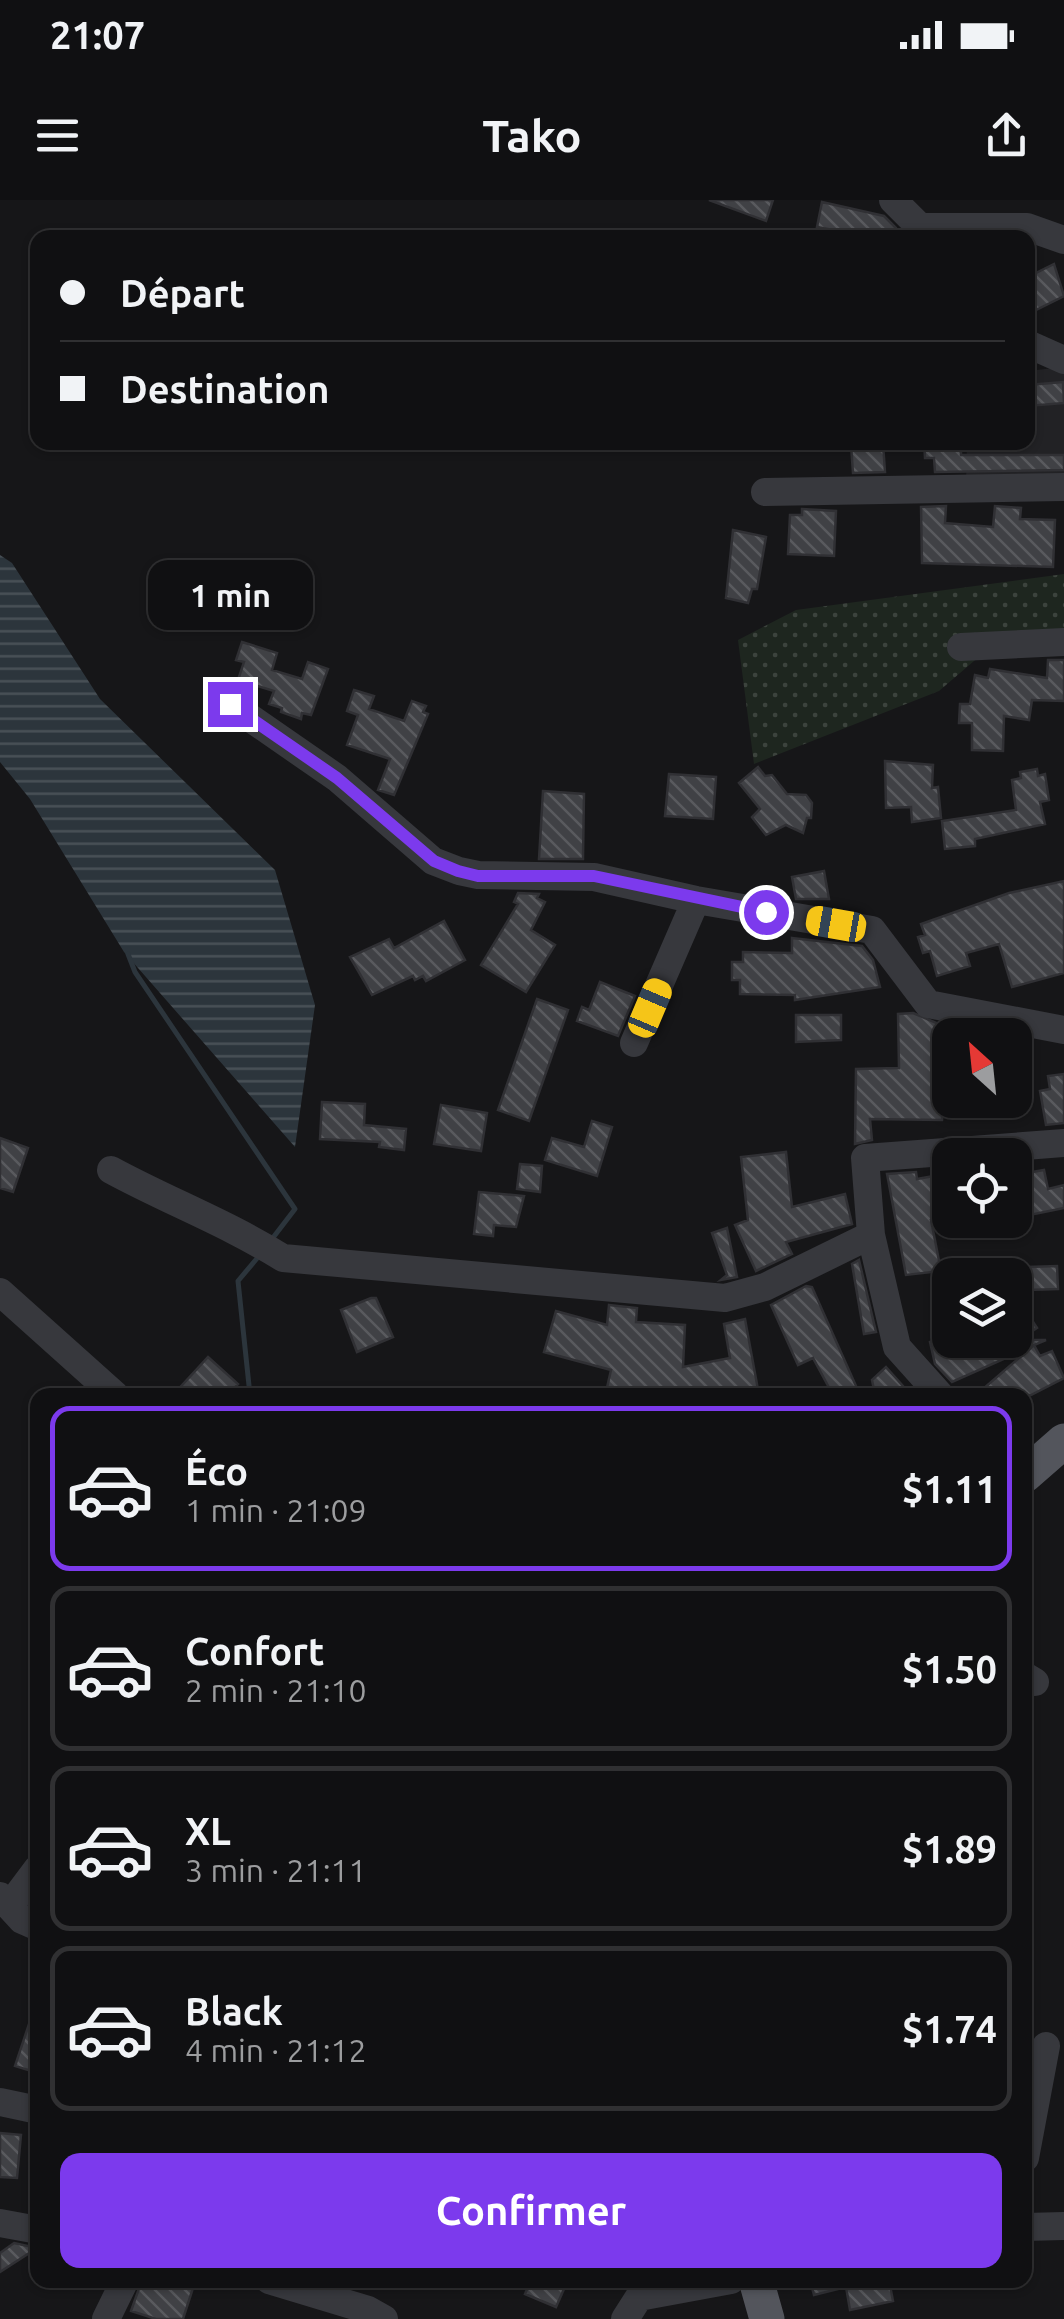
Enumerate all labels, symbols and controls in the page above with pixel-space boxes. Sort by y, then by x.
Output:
text: 21:07 [50,14,145,56]
icon: menu [30,108,85,163]
icon: share [979,108,1034,163]
text: Tako [482,110,582,161]
text: Départ [120,272,245,314]
text: Destination [120,368,329,410]
callout: 1 min [148,559,312,629]
text: 1 min [190,577,271,613]
route end [208,682,253,727]
route start [744,890,789,935]
car [804,904,868,944]
car [624,975,676,1041]
north arrow [932,1018,1032,1118]
map controls [932,1018,1032,1358]
button: locate [932,1138,1032,1238]
button: layers [932,1258,1032,1358]
icon: car [65,1444,155,1534]
text: Éco [185,1450,248,1492]
text: $1.11 [902,1468,997,1510]
text: 1 min · 21:09 [185,1492,367,1528]
icon: car [65,1624,155,1714]
text: Confort [185,1630,324,1672]
text: $1.50 [902,1648,997,1690]
text: 2 min · 21:10 [185,1672,367,1708]
icon: car [65,1804,155,1894]
text: XL [185,1810,231,1852]
text: $1.89 [902,1828,997,1870]
text: 3 min · 21:11 [185,1852,367,1888]
icon: car [65,1984,155,2074]
text: Black [185,1990,283,2032]
text: $1.74 [902,2008,997,2050]
text: 4 min · 21:12 [185,2032,367,2068]
button: Confirmer [60,2153,1002,2268]

